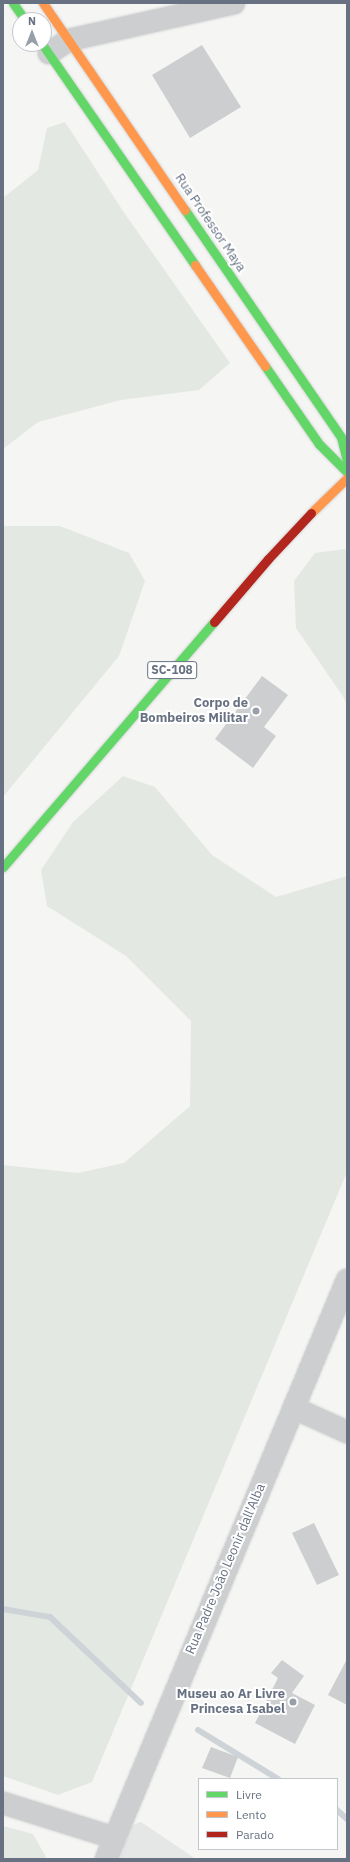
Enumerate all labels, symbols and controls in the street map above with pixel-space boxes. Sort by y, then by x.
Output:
north arrow [12,12,52,52]
text: N [28,14,36,28]
street label: Rua Professor Maya [171,171,249,275]
road number: SC-108 [147,660,197,680]
place label: Corpo de Bombeiros Militar [140,696,248,727]
marker: Corpo de Bombeiros Militar [251,706,261,716]
street label: Rua Padre João Leonir dall'Alba [183,1481,269,1657]
place label: Museu ao Ar Livre Princesa Isabel [177,1687,285,1718]
marker: Museu ao Ar Livre Princesa Isabel [288,1697,298,1707]
legend [198,1778,338,1850]
text: Livre [236,1787,262,1802]
text: Lento [236,1807,266,1822]
text: Parado [236,1827,274,1842]

